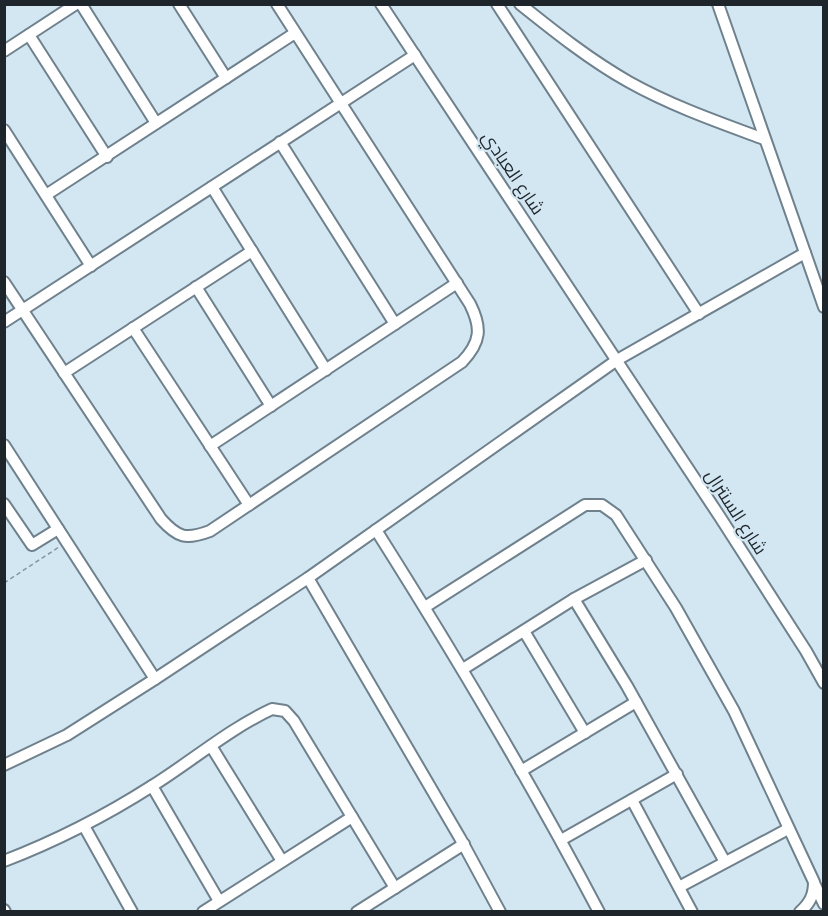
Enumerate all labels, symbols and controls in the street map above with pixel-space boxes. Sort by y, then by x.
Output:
street label: شارع العبادي [475,127,549,221]
street label: شارع السنترال [699,465,772,559]

